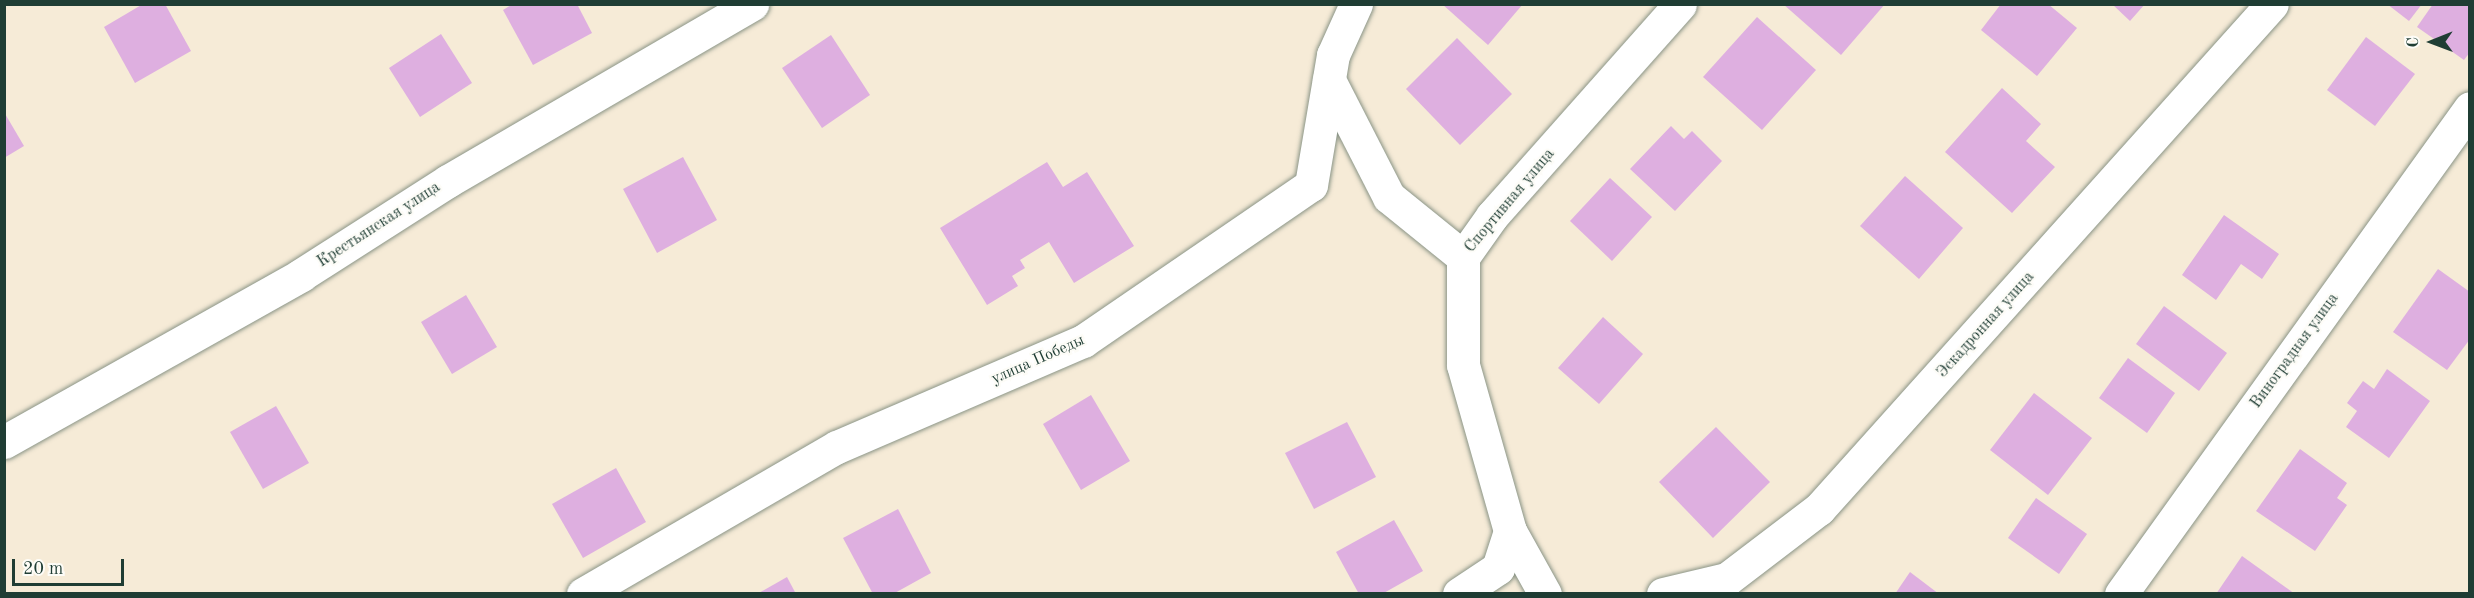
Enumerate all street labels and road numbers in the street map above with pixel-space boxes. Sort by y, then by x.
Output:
street label: Спортивная улица [1461,145,1559,257]
street label: Крестьянская улица [314,178,444,272]
street label: Эскадронная улица [1933,268,2039,382]
street label: Виноградная улица [2247,290,2343,412]
street label: улица Победы [989,331,1087,389]

